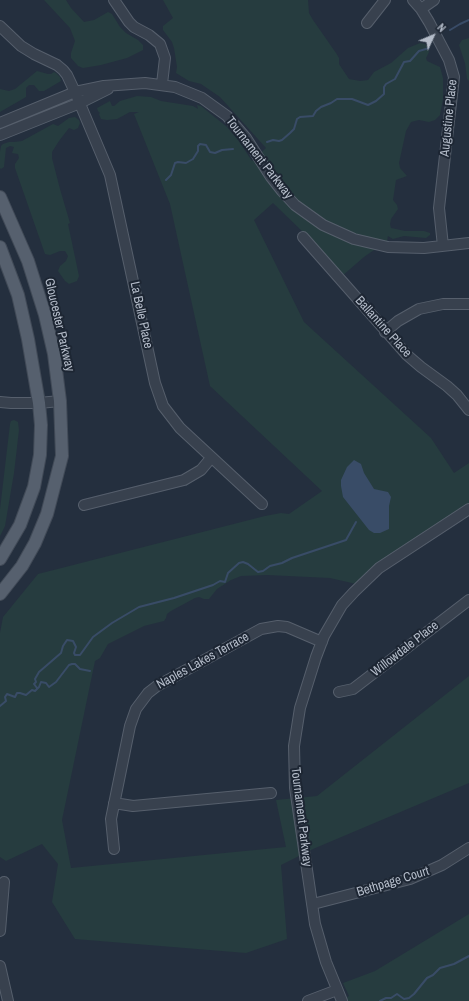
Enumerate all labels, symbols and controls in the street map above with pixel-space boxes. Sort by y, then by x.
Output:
north arrow [413,16,453,56]
text: N [434,20,449,35]
street label: Augustine Place [437,79,461,157]
street label: Tournament Parkway [222,114,296,202]
street label: Gloucester Parkway [41,277,77,373]
street label: La Belle Place [126,280,156,350]
street label: Ballantine Place [351,293,415,361]
street label: Willowdale Place [368,618,442,680]
street label: Naples Lakes Terrace [154,629,252,693]
street label: Tournament Parkway [287,766,315,868]
street label: Bethpage Court [355,864,431,900]

